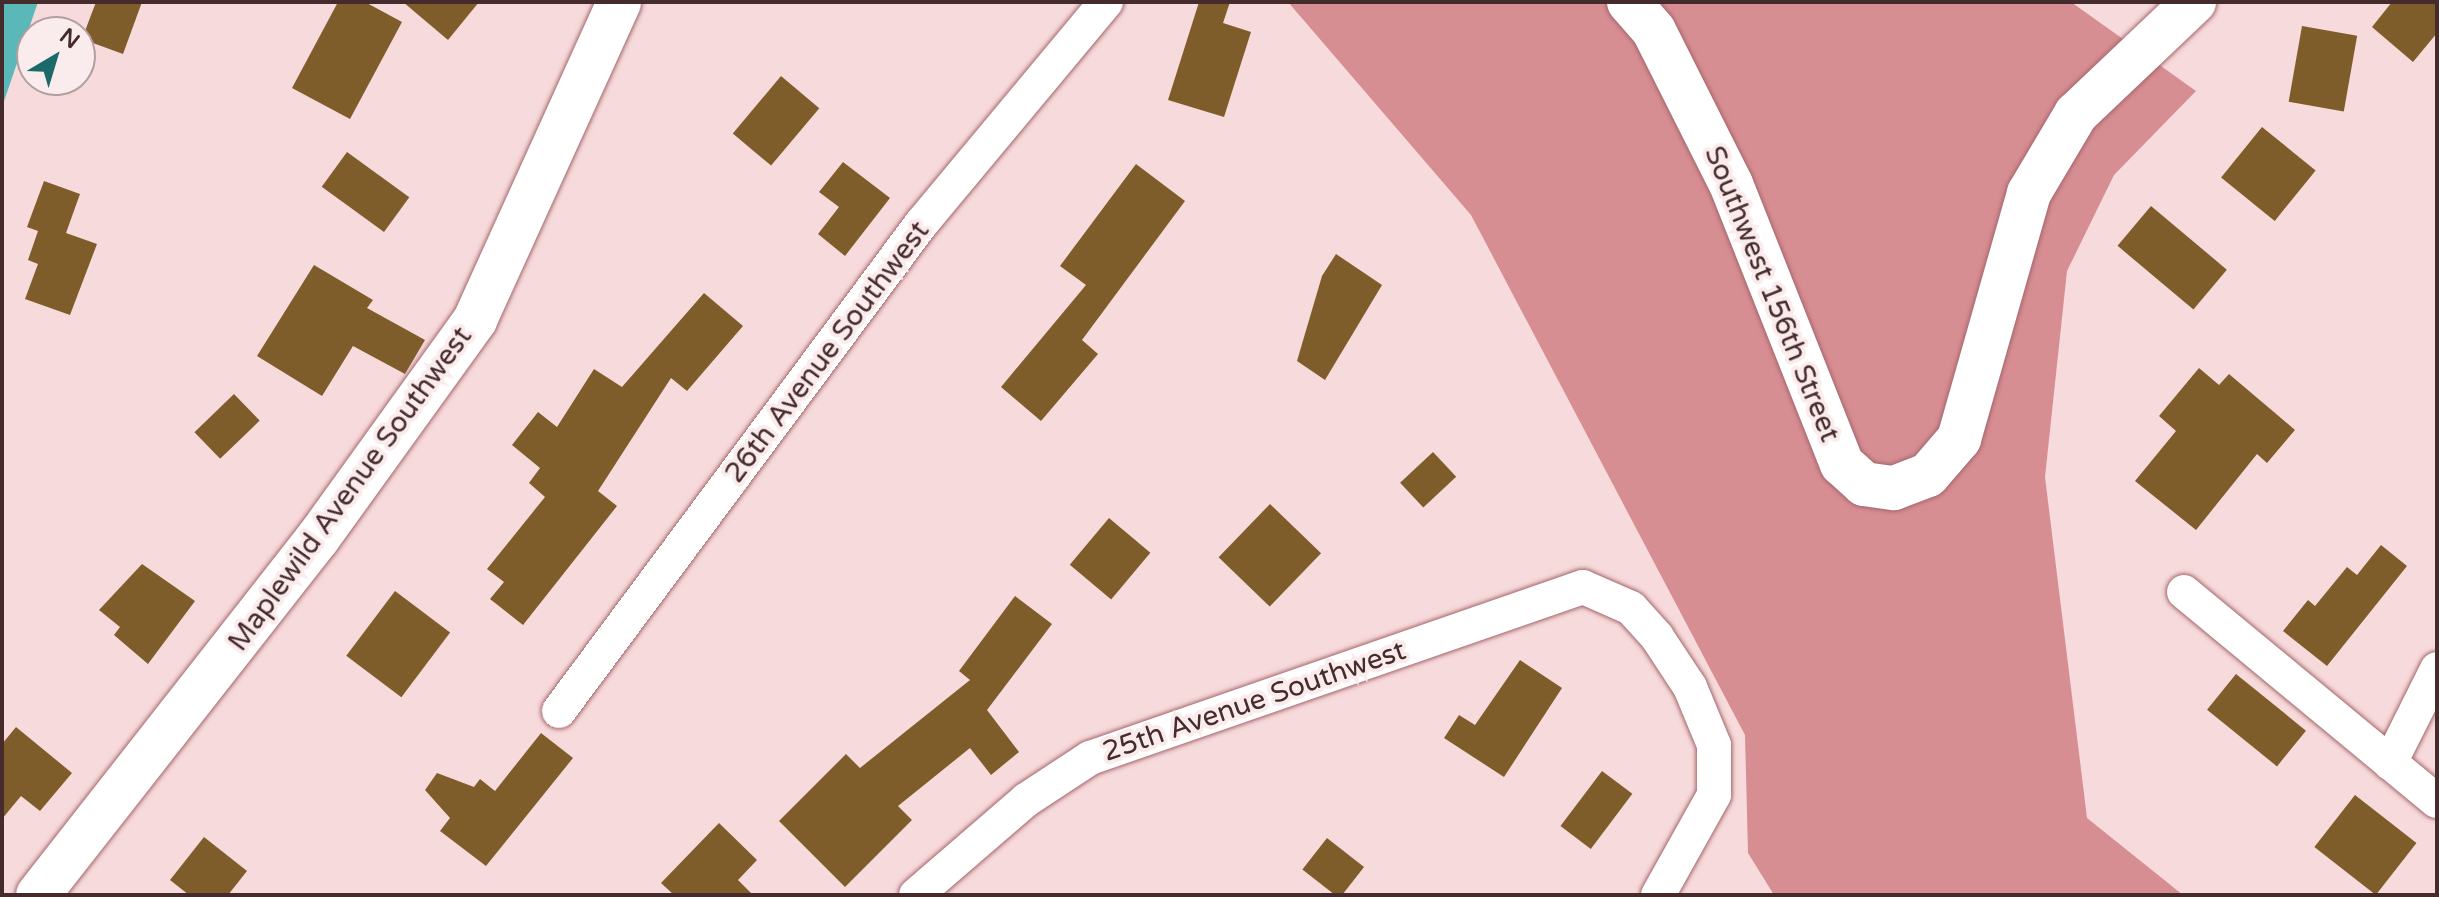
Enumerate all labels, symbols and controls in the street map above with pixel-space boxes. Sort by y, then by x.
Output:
north arrow [16,16,96,96]
text: N [55,23,85,54]
street label: Southwest 156th Street [1697,141,1847,447]
street label: 26th Avenue Southwest [718,215,936,489]
street label: Maplewild Avenue Southwest [221,320,479,658]
street label: 25th Avenue Southwest [1098,633,1410,769]

